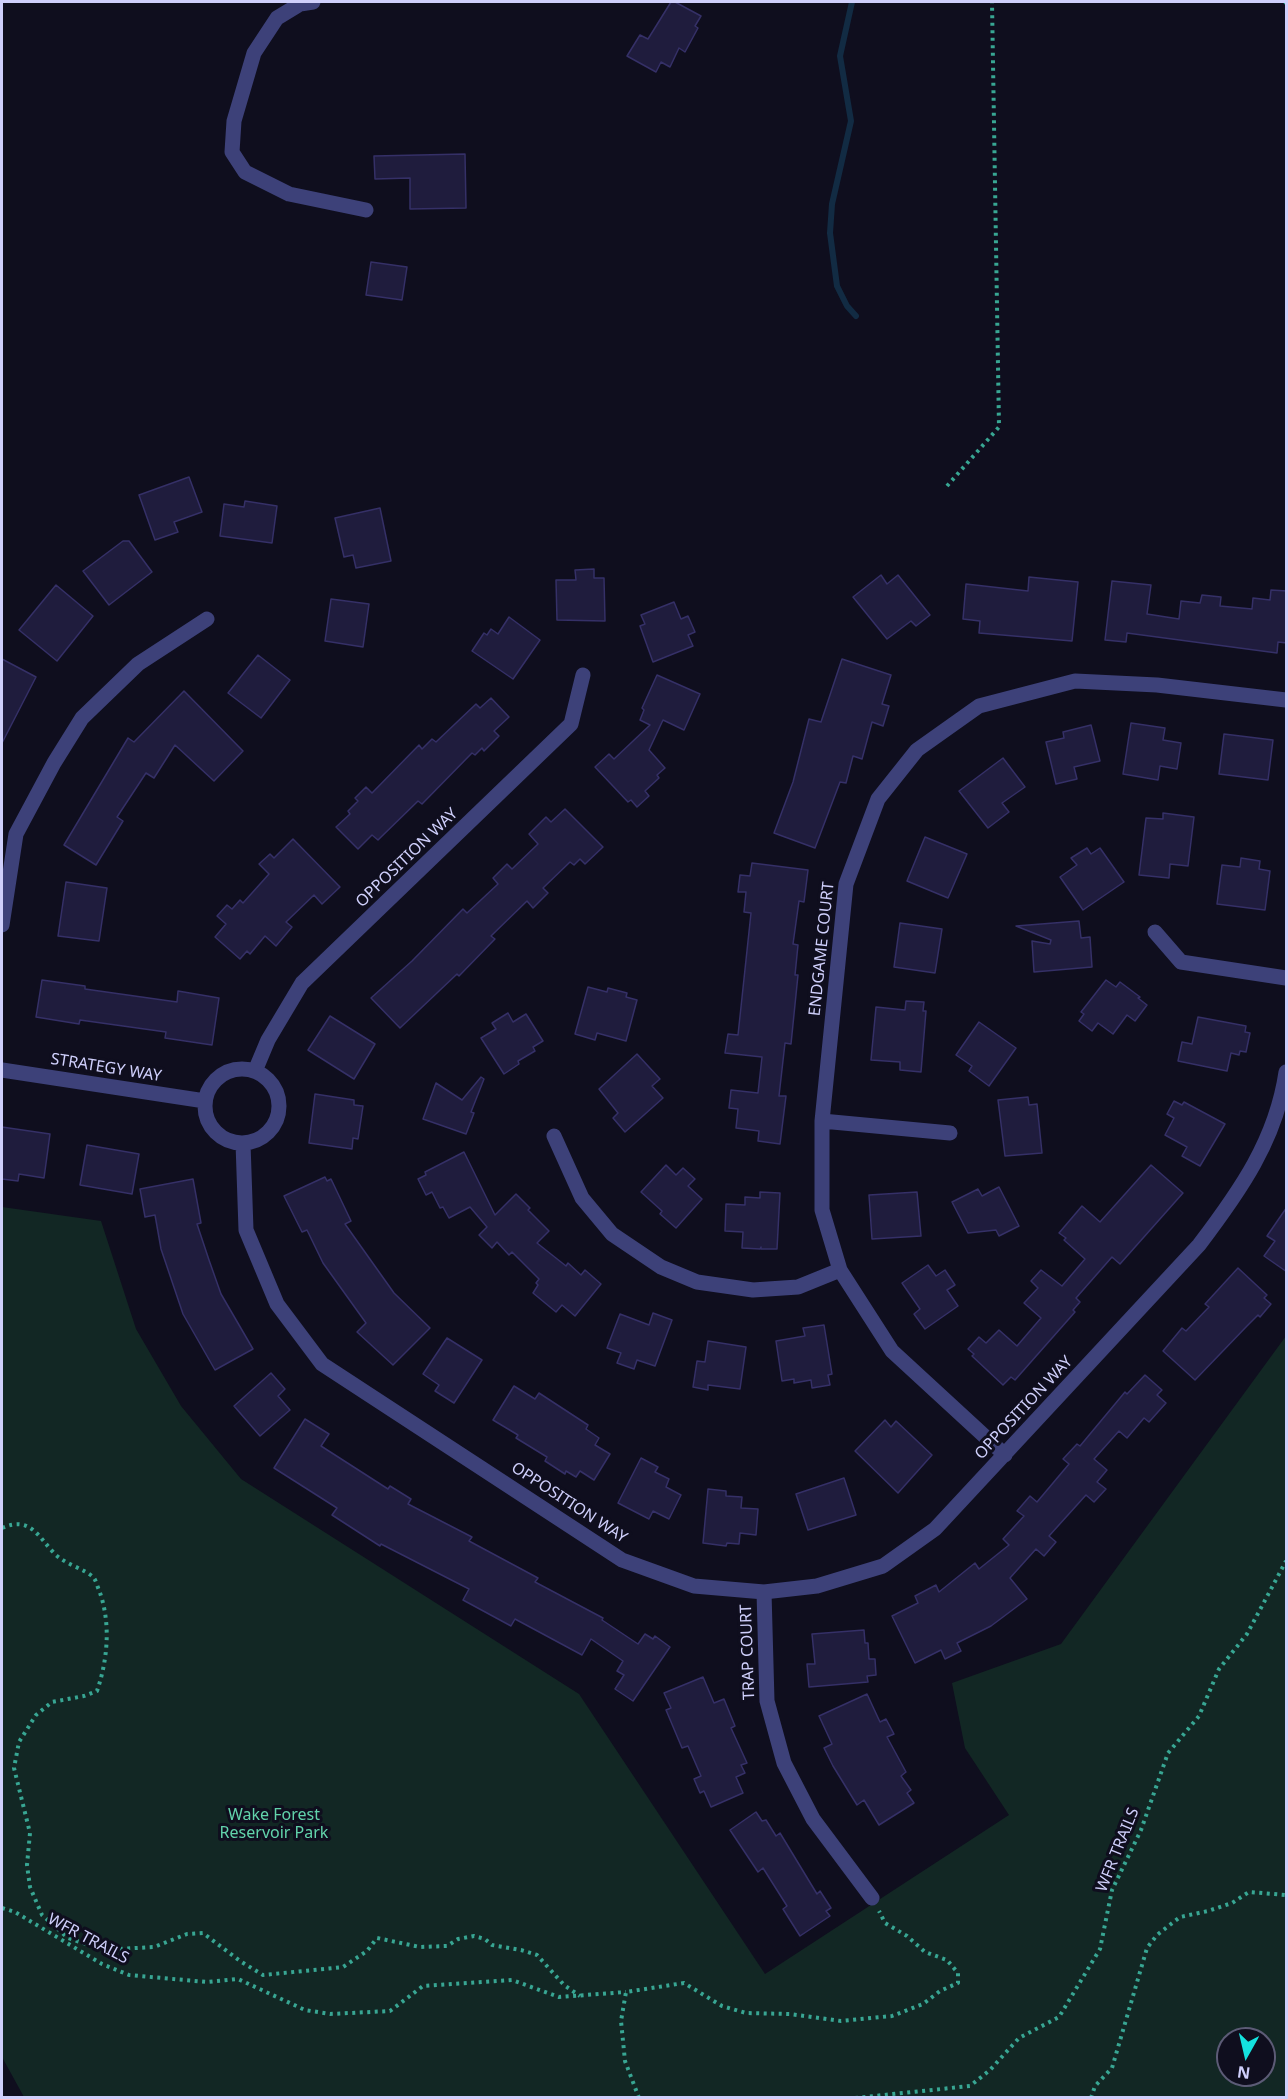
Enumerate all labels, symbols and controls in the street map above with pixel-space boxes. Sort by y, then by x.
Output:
street label: OPPOSITION WAY [352,804,462,912]
street label: ENDGAME COURT [805,881,839,1017]
street label: STRATEGY WAY [49,1050,163,1086]
street label: OPPOSITION WAY [971,1352,1077,1464]
street label: OPPOSITION WAY [507,1458,631,1548]
street label: TRAP COURT [737,1604,759,1700]
park label: Wake Forest Reservoir Park [220,1805,328,1843]
street label: WFR TRAILS [1092,1805,1144,1895]
street label: WFR TRAILS [44,1910,132,1968]
north arrow [1216,2027,1276,2087]
text: N [1236,2061,1252,2085]

